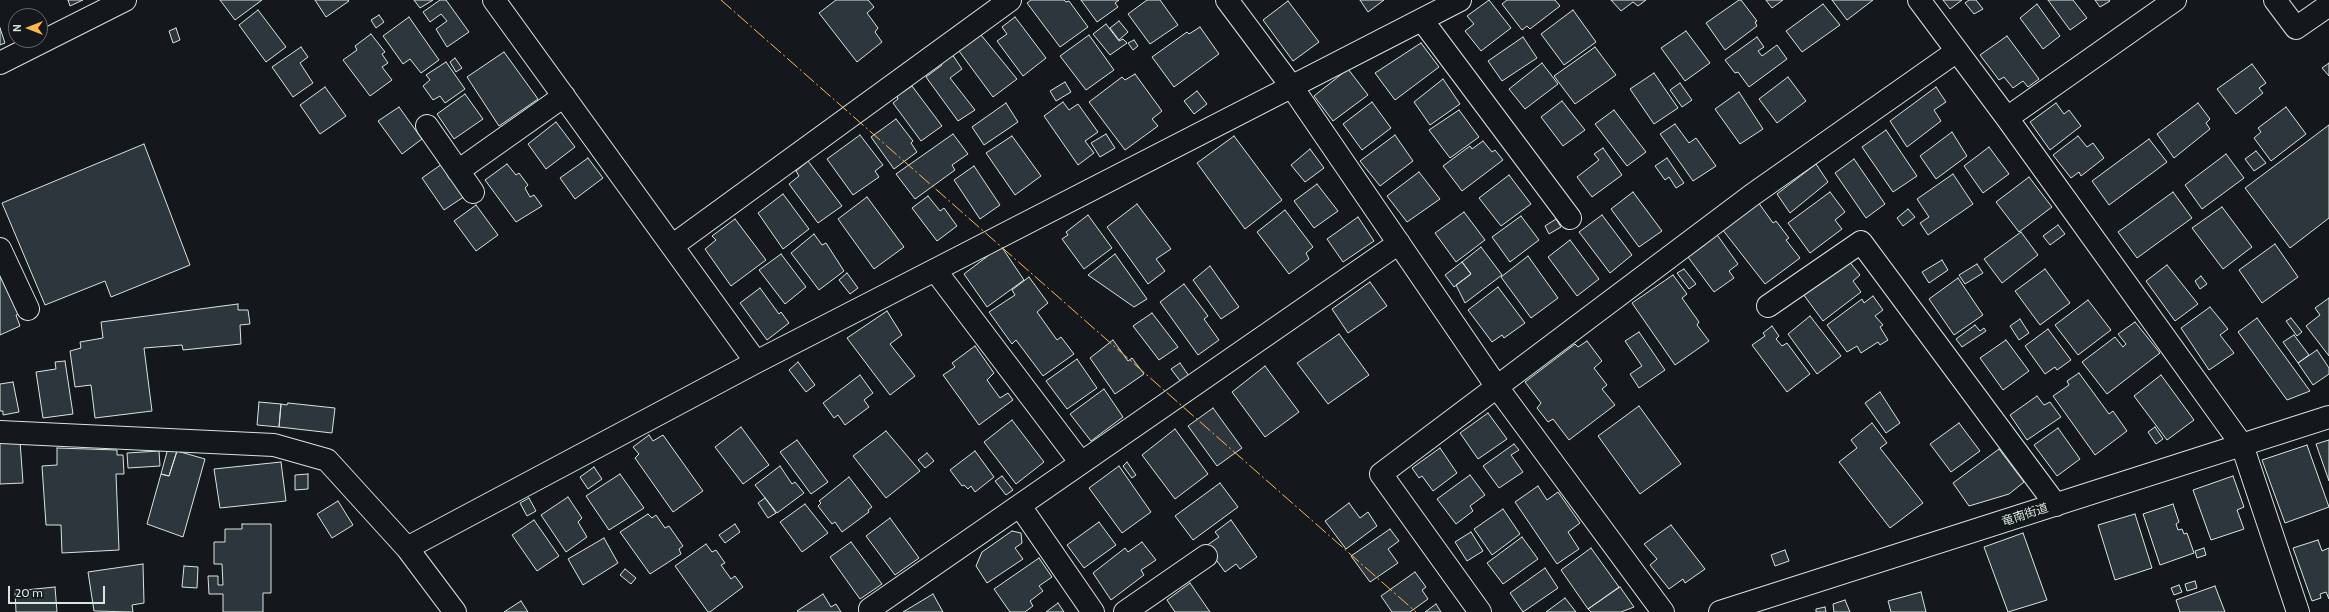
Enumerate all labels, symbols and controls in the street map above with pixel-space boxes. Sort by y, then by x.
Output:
north arrow [8,8,48,48]
text: N [10,24,24,32]
street label: 竜南街道 [2000,501,2050,529]
scale bar [10,578,107,604]
text: 20 m [15,585,43,600]

